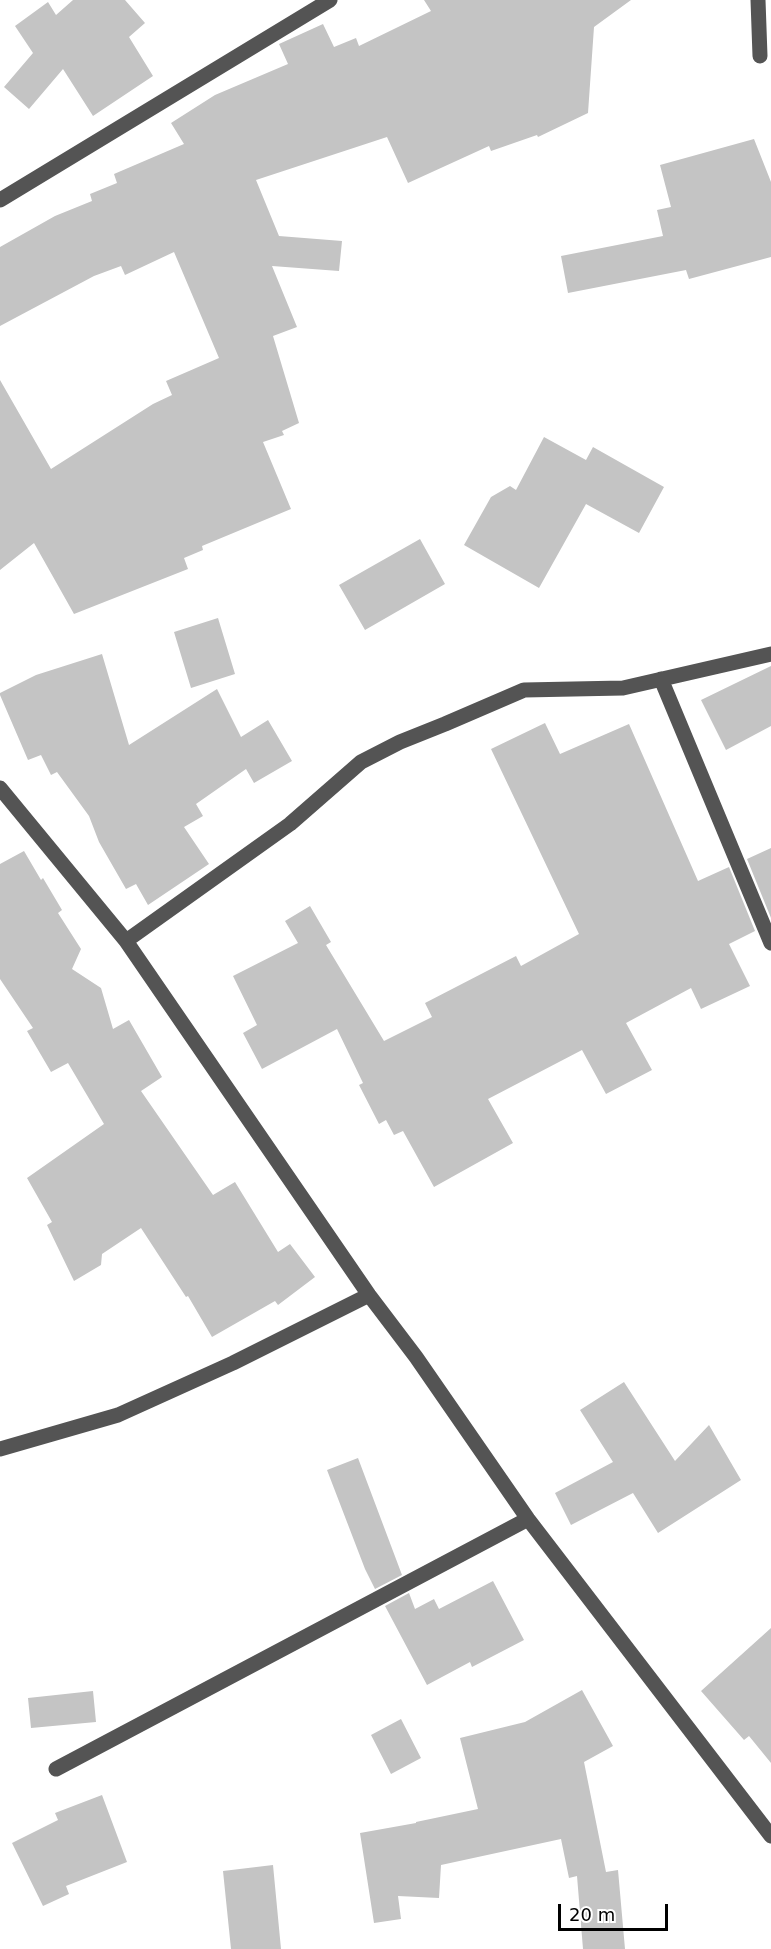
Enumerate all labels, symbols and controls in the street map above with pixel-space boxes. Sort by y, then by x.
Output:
scale bar [561,1892,670,1930]
text: 20 m [569,1904,615,1925]

